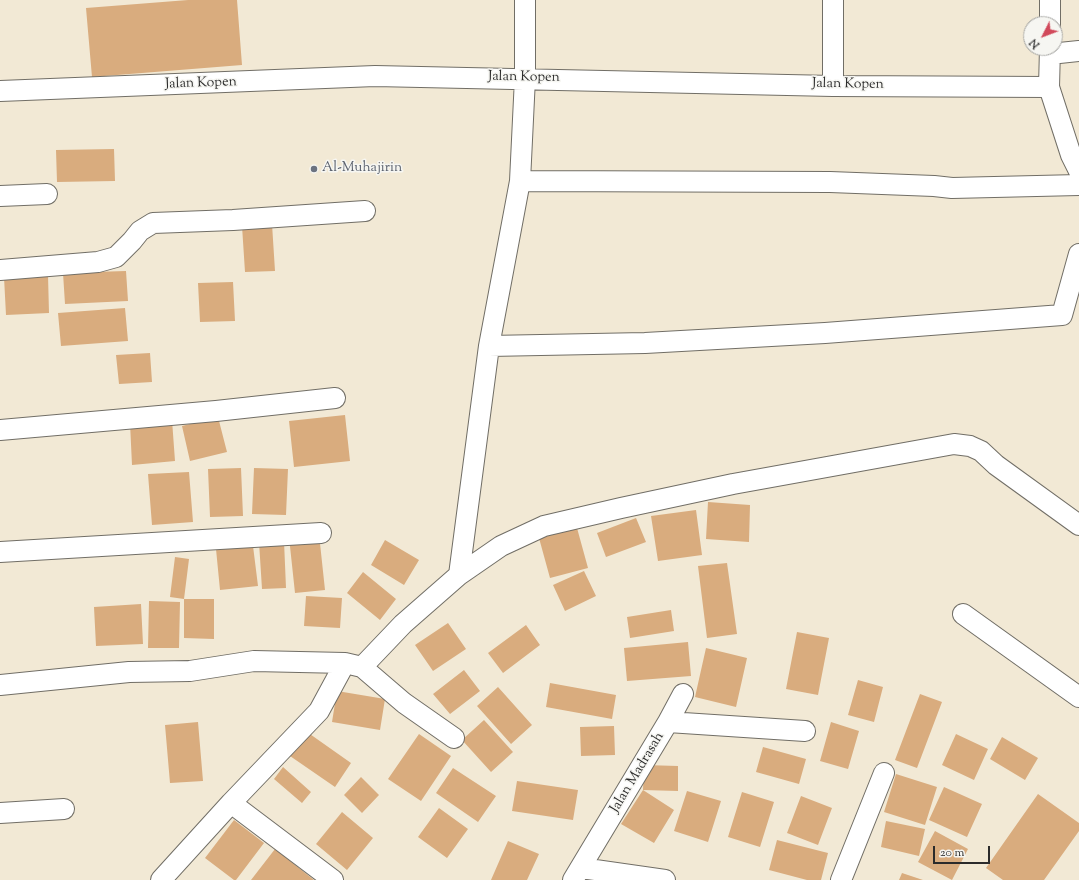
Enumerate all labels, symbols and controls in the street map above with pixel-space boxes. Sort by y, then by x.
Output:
north arrow [1023,16,1063,56]
text: N [1026,35,1044,52]
street label: Jalan Kopen [488,69,560,87]
street label: Jalan Kopen [165,74,237,94]
street label: Jalan Kopen [812,76,884,94]
place label: Al-Muhajirin [322,161,402,177]
marker: Al-Muhajirin [309,164,319,174]
street label: Jalan Madrasah [607,730,669,816]
scale bar [935,838,992,864]
text: 20 m [940,844,964,862]

